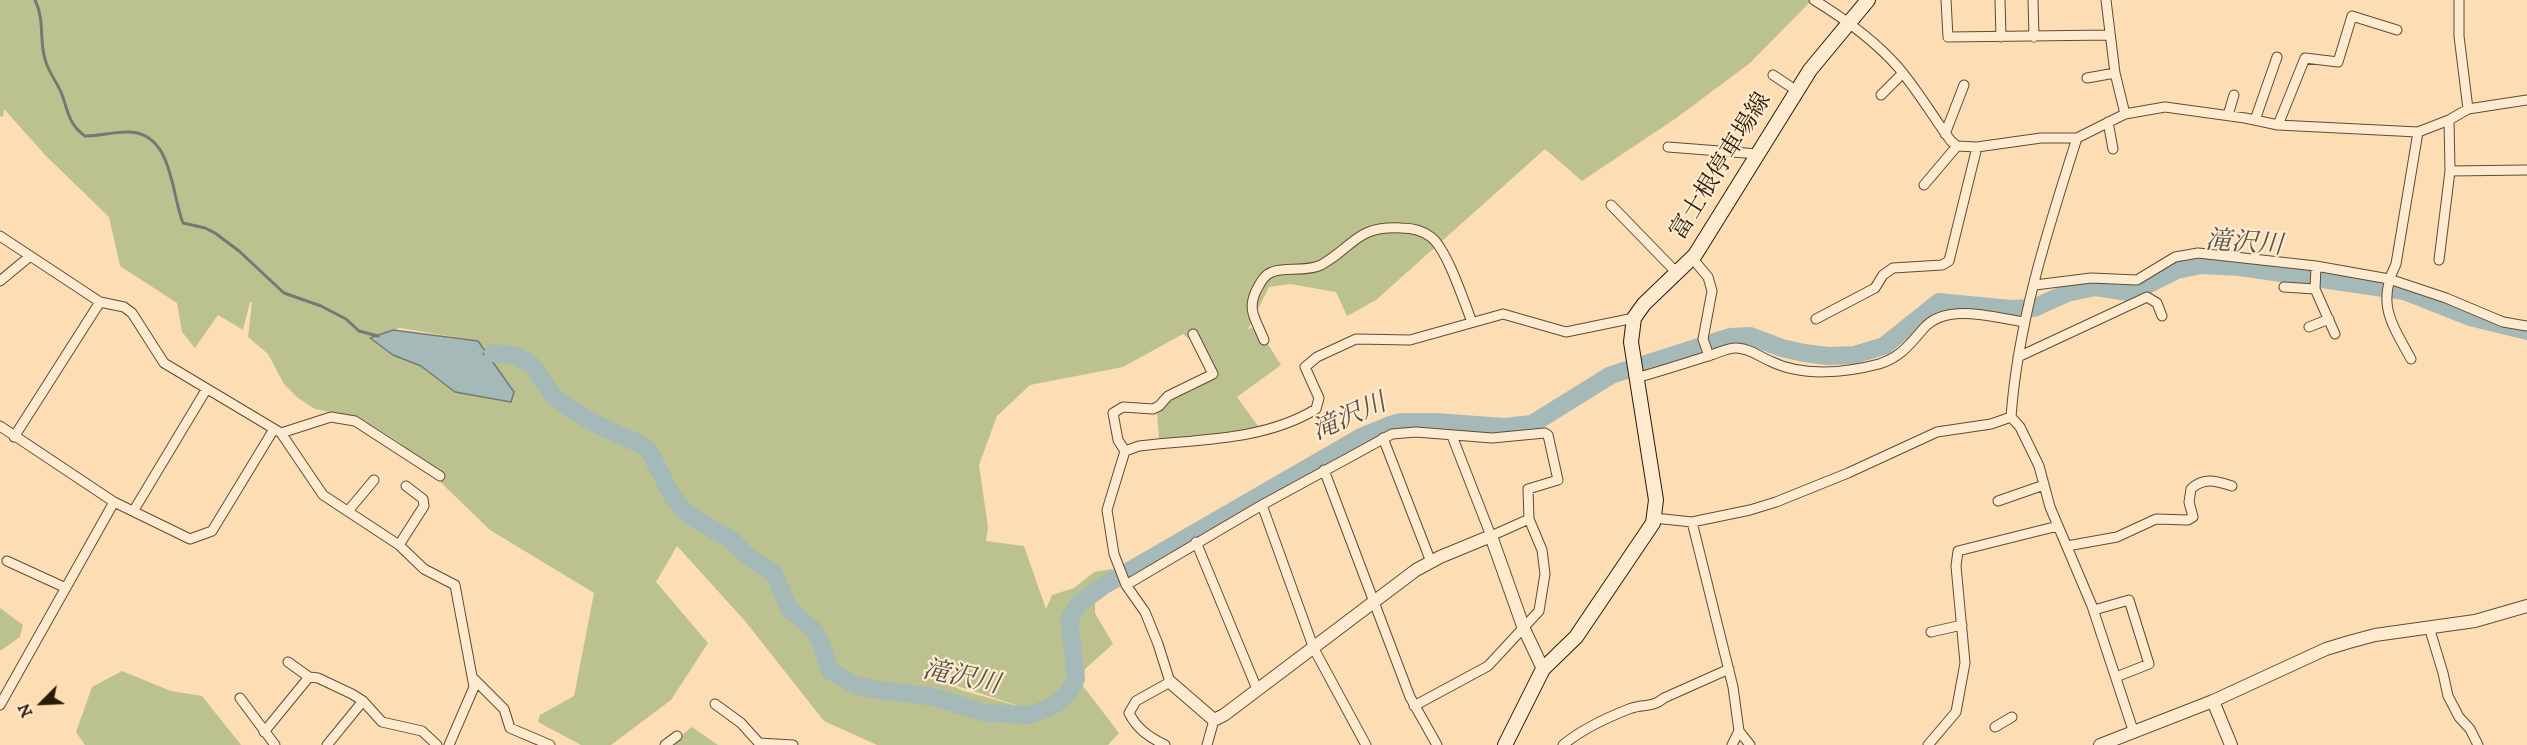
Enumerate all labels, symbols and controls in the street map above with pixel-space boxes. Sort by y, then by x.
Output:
street label: 富士根停車場線 [1665,88,1779,246]
water label: 滝沢川 [2204,227,2284,263]
water label: 滝沢川 [1308,389,1392,449]
water label: 滝沢川 [920,656,1002,702]
north arrow [12,673,72,733]
text: N [14,700,37,720]

